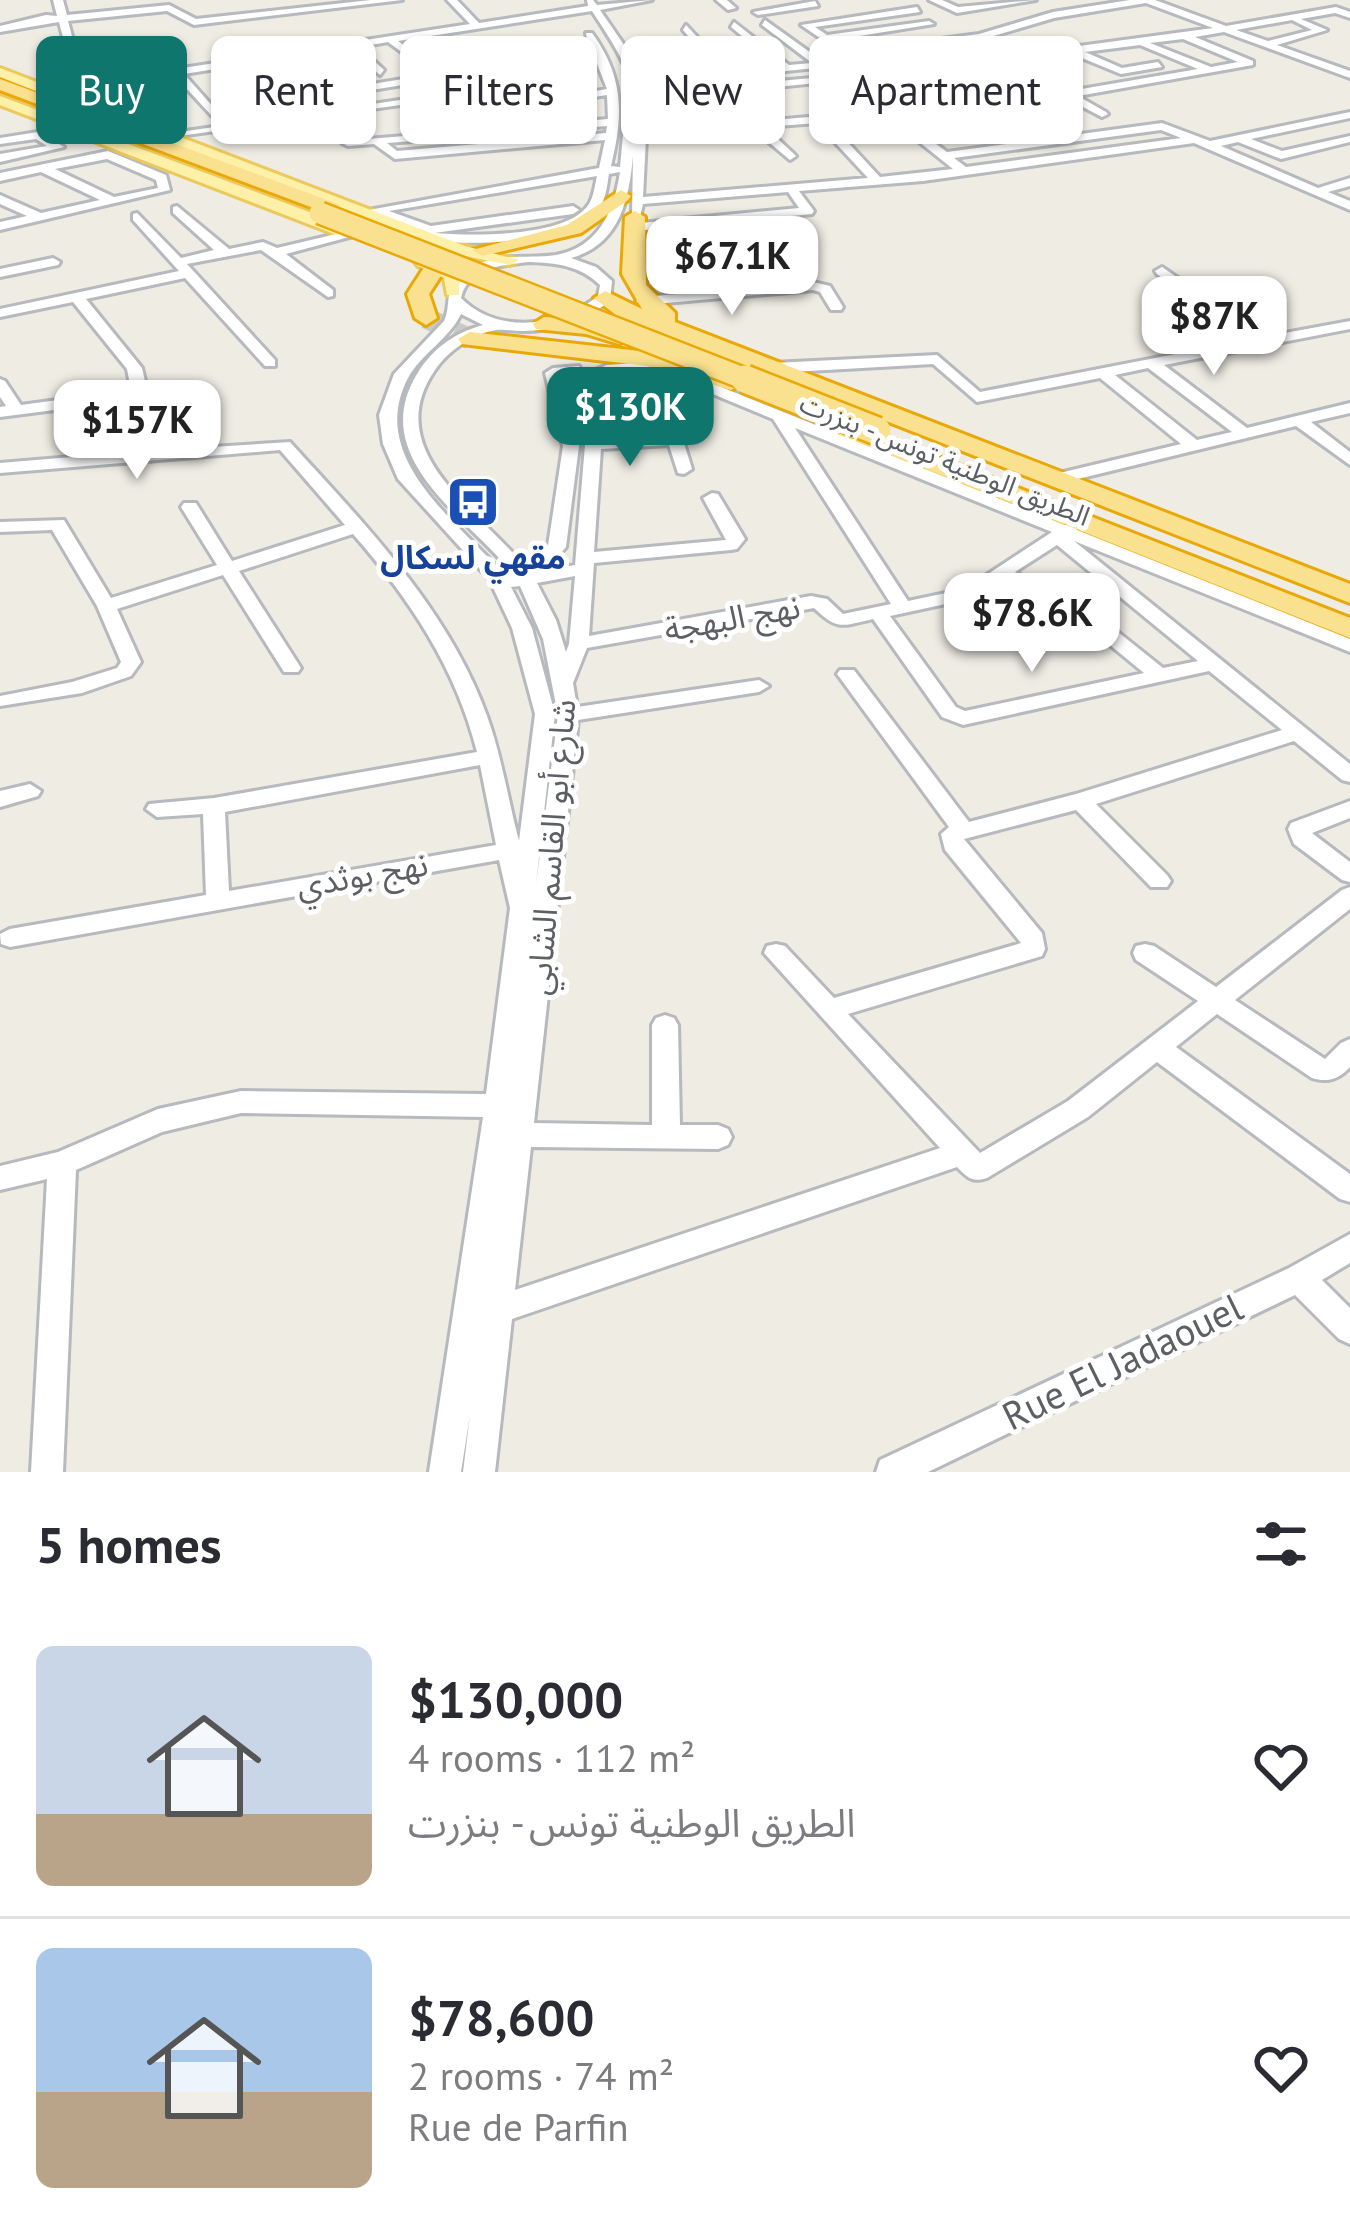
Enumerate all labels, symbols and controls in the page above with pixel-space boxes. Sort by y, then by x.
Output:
chip: Buy [36,36,187,144]
chip: Rent [211,36,376,144]
chip: Filters [400,36,597,144]
chip: New [621,36,785,144]
chip: Apartment [809,36,1083,144]
pin: $67.1K [634,216,830,318]
text: $67.1K [673,229,791,280]
pin: $87K [1143,276,1285,378]
text: $87K [1169,289,1259,340]
pin: $130K [546,367,714,469]
pin: $157K [53,380,221,482]
text: $130K [574,380,686,431]
street label: الطريق الوطنية تونس - بنزرت [795,385,1095,534]
text: $157K [81,393,193,444]
bus stop icon: مقهي لسكال [445,474,501,530]
place label: مقهي لسكال [380,535,566,584]
pin: $78.6K [934,573,1130,675]
street label: نهج البهجة [661,584,804,654]
text: $78.6K [971,586,1093,637]
street label: شارع أبو القاسم الشابي [516,697,589,997]
street label: نهج بوثدي [293,841,432,911]
street label: Rue El Jadaouel [994,1281,1251,1441]
text: 5 homes [36,1511,222,1577]
icon: filters [1248,1511,1314,1577]
text: $130,000 [408,1666,623,1732]
icon: home [132,1694,276,1838]
text: 4 rooms · 112 m² [408,1732,695,1783]
icon: heart [1248,1733,1314,1799]
text: الطريق الوطنية تونس - بنزرت [408,1797,856,1848]
text: $78,600 [408,1984,594,2050]
icon: home [132,1996,276,2140]
icon: heart [1248,2035,1314,2101]
text: 2 rooms · 74 m² [408,2050,674,2101]
text: Rue de Parfin [408,2101,629,2152]

